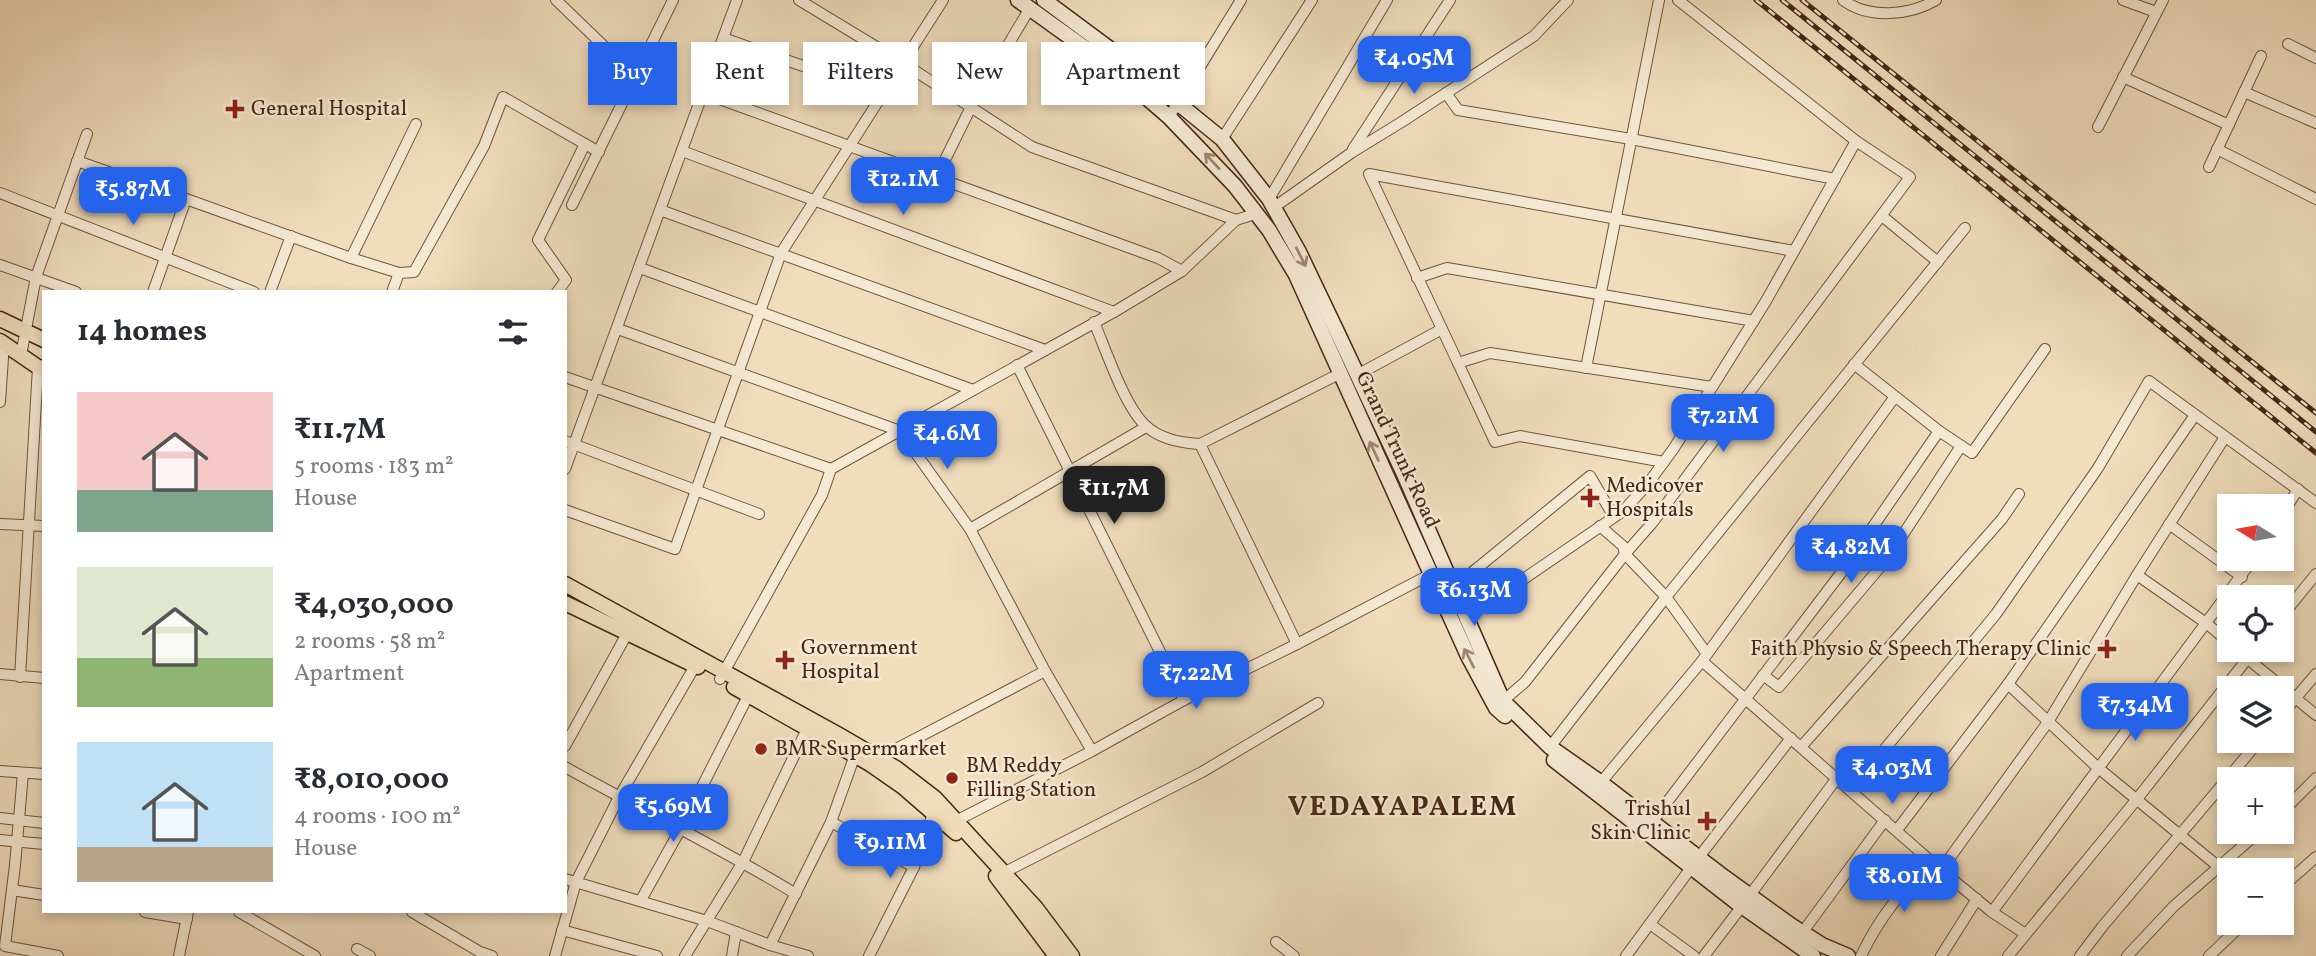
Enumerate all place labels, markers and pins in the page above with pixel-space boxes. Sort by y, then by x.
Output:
pin: ₹4.05M [1357,36,1471,96]
place label: General Hospital [251,95,407,124]
marker: General Hospital [225,99,245,119]
pin: ₹12.1M [846,158,960,217]
pin: ₹5.87M [76,168,190,227]
pin: ₹7.21M [1666,394,1780,454]
pin: ₹4.6M [898,412,996,471]
pin: ₹11.7M [1057,466,1171,526]
place label: Medicover Hospitals [1606,472,1703,525]
marker: Medicover Hospitals [1580,488,1600,508]
pin: ₹4.82M [1794,526,1908,585]
pin: ₹6.13M [1417,568,1531,628]
place label: Government Hospital [801,634,918,687]
place label: Faith Physio & Speech Therapy Clinic [1750,635,2091,664]
marker: Faith Physio & Speech Therapy Clinic [2097,639,2117,659]
marker: Government Hospital [775,650,795,670]
pin: ₹7.22M [1139,652,1253,711]
pin: ₹7.34M [2078,684,2192,743]
place label: BMR Supermarket [775,735,947,764]
marker: BMR Supermarket [753,741,769,757]
pin: ₹4.03M [1835,746,1949,806]
place label: BM Reddy Filling Station [966,752,1096,805]
marker: BM Reddy Filling Station [944,770,960,786]
pin: ₹5.69M [616,784,730,844]
place label: Trishul Skin Clinic [1590,795,1691,848]
marker: Trishul Skin Clinic [1697,811,1717,831]
pin: ₹9.11M [833,820,947,880]
pin: ₹8.01M [1847,855,1961,914]

